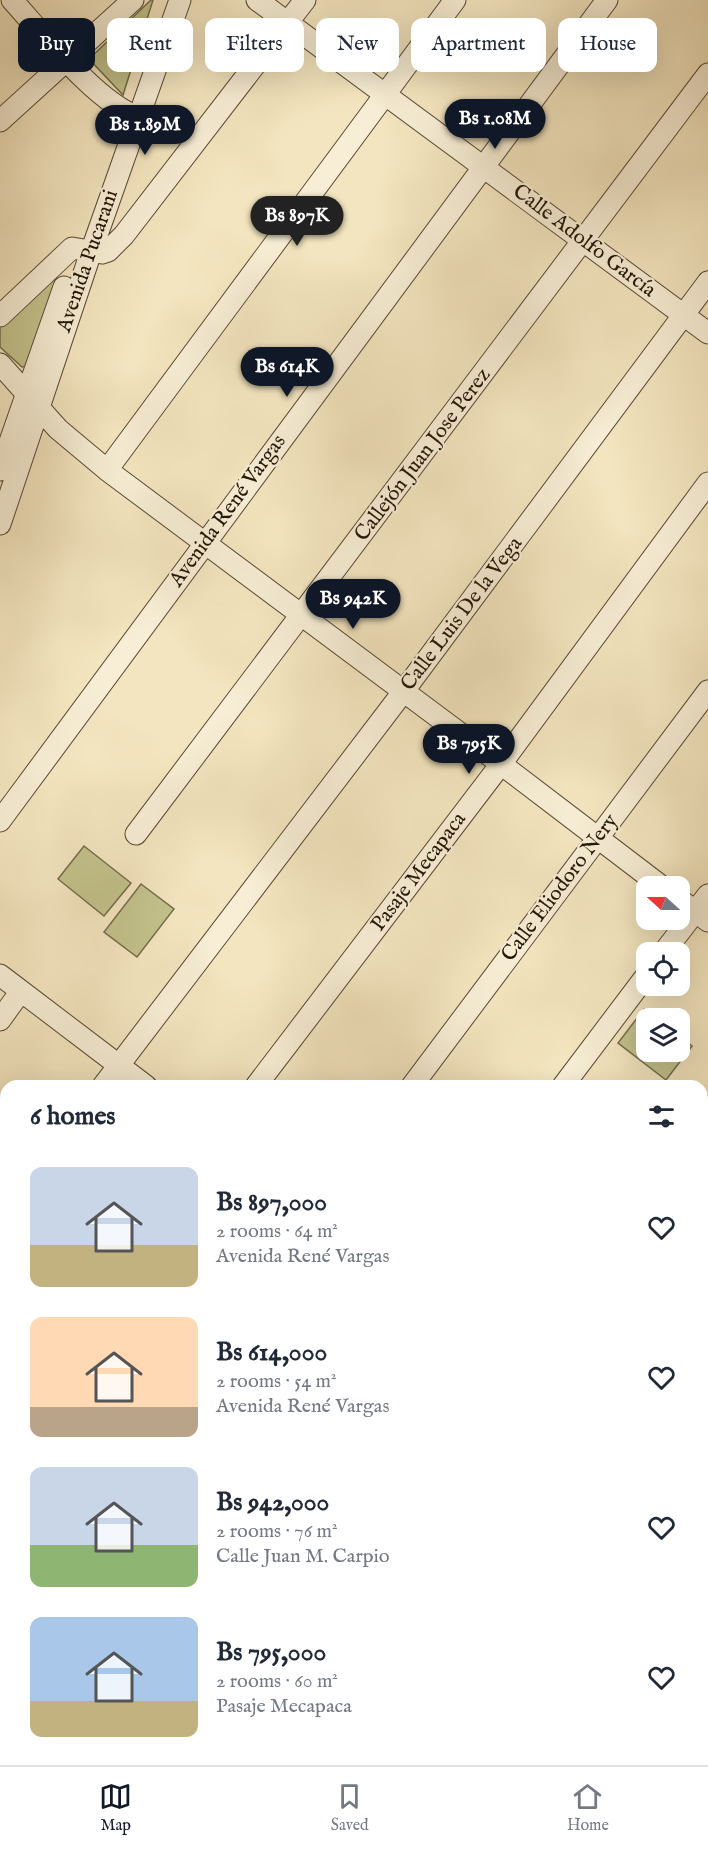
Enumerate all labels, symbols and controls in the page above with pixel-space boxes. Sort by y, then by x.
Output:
chip: Buy [18,18,95,72]
chip: Rent [107,18,193,72]
chip: Filters [205,18,304,72]
chip: New [316,18,399,72]
chip: Apartment [411,18,546,72]
chip: House [558,18,657,72]
pin: Bs 1.08M [433,99,557,150]
pin: Bs 1.89M [83,105,207,156]
text: Bs 1.08M [459,106,531,131]
text: Bs 1.89M [109,112,181,137]
street label: Calle Adolfo García [507,178,662,304]
street label: Avenida Pucarani [51,186,125,337]
pin: Bs 897K [242,196,352,247]
text: Bs 897K [264,203,330,228]
pin: Bs 614K [232,347,342,398]
text: Bs 614K [255,354,319,379]
street label: Callejón Juan Jose Perez [349,363,497,547]
street label: Avenida René Vargas [163,429,292,593]
street label: Calle Luis De la Vega [395,531,529,697]
pin: Bs 942K [298,579,408,630]
text: Bs 942K [320,586,386,611]
pin: Bs 795K [414,724,524,775]
text: Bs 795K [437,731,501,756]
street label: Pasaje Mecapaca [365,806,473,937]
street label: Calle Eliodoro Nery [496,808,625,967]
north arrow [636,876,690,930]
map controls [636,876,690,1062]
button: locate [636,942,690,996]
button: layers [636,1008,690,1062]
text: 6 homes [30,1100,115,1133]
icon: filters [645,1100,678,1133]
text: Bs 897,000 [216,1186,327,1219]
icon: home [78,1191,150,1263]
icon: heart [645,1211,678,1244]
text: 2 rooms · 64 m² [216,1219,338,1244]
text: Avenida René Vargas [216,1244,389,1269]
text: Bs 614,000 [216,1336,327,1369]
icon: home [78,1341,150,1413]
icon: heart [645,1361,678,1394]
text: 2 rooms · 54 m² [216,1369,337,1394]
text: Avenida René Vargas [216,1394,389,1419]
text: Bs 942,000 [216,1486,329,1519]
icon: home [78,1491,150,1563]
icon: heart [645,1511,678,1544]
text: 2 rooms · 76 m² [216,1519,337,1544]
text: Calle Juan M. Carpio [216,1544,390,1569]
text: Bs 795,000 [216,1636,326,1669]
icon: home [78,1641,150,1713]
icon: heart [645,1661,678,1694]
text: 2 rooms · 60 m² [216,1669,338,1694]
text: Pasaje Mecapaca [216,1694,352,1719]
tab: Map [99,1780,132,1836]
tab: Saved [331,1780,369,1836]
tab: Home [567,1780,609,1836]

